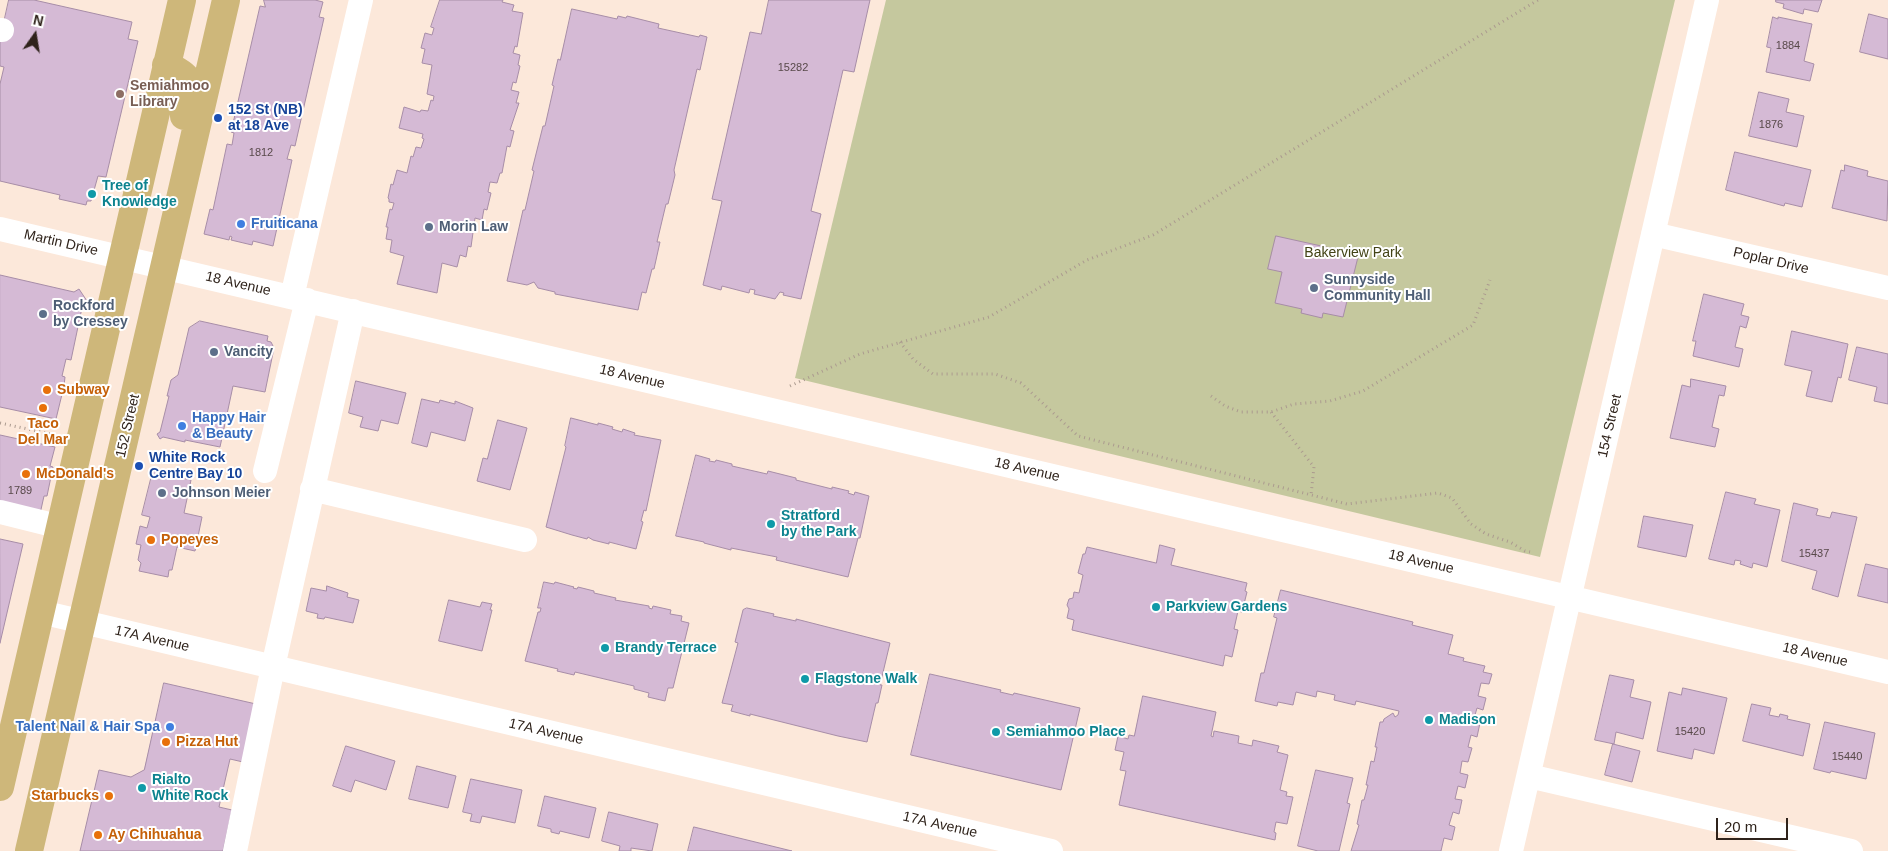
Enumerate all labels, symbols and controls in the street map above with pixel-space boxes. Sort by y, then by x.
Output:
north arrow [10,10,60,60]
text: N [32,11,45,29]
house number: 1884 [1776,39,1800,53]
house number: 15282 [778,61,808,75]
place label: Semiahmoo Library [130,78,209,110]
marker: Semiahmoo Library [114,88,126,100]
place label: 152 St (NB) at 18 Ave [228,102,303,134]
marker: 152 St (NB) at 18 Ave [212,112,224,124]
house number: 1876 [1759,118,1783,132]
house number: 1812 [249,146,273,160]
place label: Tree of Knowledge [102,178,177,210]
marker: Tree of Knowledge [86,188,98,200]
place label: Fruiticana [251,216,318,232]
marker: Fruiticana [235,218,247,230]
place label: Morin Law [439,219,508,235]
marker: Morin Law [423,221,435,233]
street label: Martin Drive [22,226,100,260]
street label: Poplar Drive [1732,244,1810,278]
park label: Bakerview Park [1304,245,1402,261]
street label: 18 Avenue [204,268,272,300]
place label: Sunnyside Community Hall [1324,272,1431,304]
marker: Sunnyside Community Hall [1308,282,1320,294]
place label: Rockford by Cressey [53,298,128,331]
marker: Rockford by Cressey [37,308,49,320]
place label: Vancity [224,344,273,360]
marker: Vancity [208,346,220,358]
street label: 18 Avenue [598,361,666,393]
place label: Subway [57,382,110,398]
marker: Subway [41,384,53,396]
street label: 152 Street [113,393,143,459]
street label: 154 Street [1595,393,1625,459]
marker: Taco Del Mar [37,402,49,414]
place label: Happy Hair & Beauty [192,410,266,442]
place label: Taco Del Mar [18,416,68,448]
marker: Happy Hair & Beauty [176,420,188,432]
place label: White Rock Centre Bay 10 [149,450,242,482]
street label: 18 Avenue [993,454,1061,486]
marker: White Rock Centre Bay 10 [133,460,145,472]
place label: McDonald's [36,466,114,482]
marker: McDonald's [20,468,32,480]
house number: 1789 [8,484,32,498]
place label: Johnson Meier [172,485,271,501]
marker: Johnson Meier [156,487,168,499]
place label: Stratford by the Park [781,508,856,540]
marker: Stratford by the Park [765,518,777,530]
place label: Popeyes [161,532,219,548]
marker: Popeyes [145,534,157,546]
street label: 18 Avenue [1387,546,1455,578]
house number: 15437 [1799,547,1829,561]
place label: Parkview Gardens [1166,599,1287,615]
marker: Parkview Gardens [1150,601,1162,613]
street label: 17A Avenue [113,622,191,656]
street label: 18 Avenue [1781,639,1849,671]
place label: Brandy Terrace [615,640,717,656]
marker: Brandy Terrace [599,642,611,654]
place label: Flagstone Walk [815,671,917,687]
marker: Flagstone Walk [799,673,811,685]
place label: Madison [1439,712,1496,728]
marker: Madison [1423,714,1435,726]
street label: 17A Avenue [507,715,585,749]
place label: Talent Nail & Hair Spa [16,719,160,735]
marker: Talent Nail & Hair Spa [164,721,176,733]
place label: Semiahmoo Place [1006,724,1126,740]
house number: 15420 [1675,725,1705,739]
marker: Semiahmoo Place [990,726,1002,738]
place label: Pizza Hut [176,734,238,750]
marker: Pizza Hut [160,736,172,748]
house number: 15440 [1832,750,1862,764]
place label: Rialto White Rock [152,772,228,804]
marker: Rialto White Rock [136,782,148,794]
place label: Starbucks [31,788,99,804]
marker: Starbucks [103,790,115,802]
street label: 17A Avenue [901,808,979,842]
scale bar [1718,808,1790,840]
text: 20 m [1724,818,1757,835]
place label: Ay Chihuahua [108,827,202,843]
marker: Ay Chihuahua [92,829,104,841]

